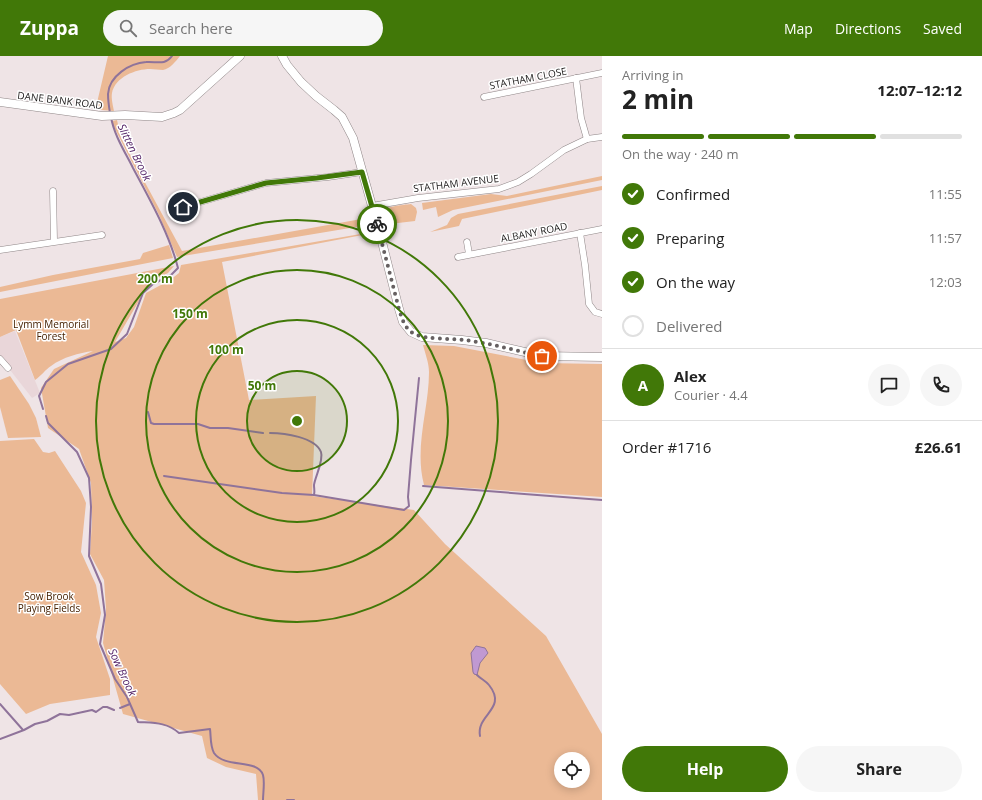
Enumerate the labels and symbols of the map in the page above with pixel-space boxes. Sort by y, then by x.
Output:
street label: STATHAM CLOSE [488,64,568,92]
street label: DANE BANK ROAD [17,88,103,112]
water label: Slitten Brook [115,121,156,184]
street label: STATHAM AVENUE [412,171,500,195]
pin [166,190,200,224]
courier [357,204,397,244]
street label: ALBANY ROAD [499,219,569,245]
text: 200 m [137,270,173,287]
text: 150 m [172,305,208,322]
park label: Lymm Memorial Forest [13,317,89,343]
pin [525,339,559,373]
text: 100 m [208,341,244,358]
text: 50 m [248,377,276,394]
centre of rings [290,414,304,428]
park label: Sow Brook Playing Fields [18,589,80,615]
water label: Sow Brook [105,646,141,699]

